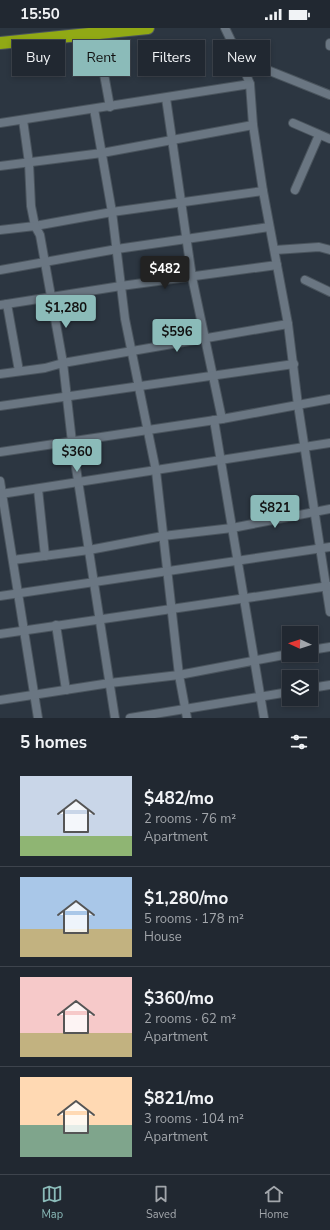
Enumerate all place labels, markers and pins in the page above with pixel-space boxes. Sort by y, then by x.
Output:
pin: $482 [141,256,189,290]
pin: $1,280 [33,295,99,329]
pin: $596 [153,319,201,353]
pin: $360 [53,439,101,473]
pin: $821 [251,495,299,529]

